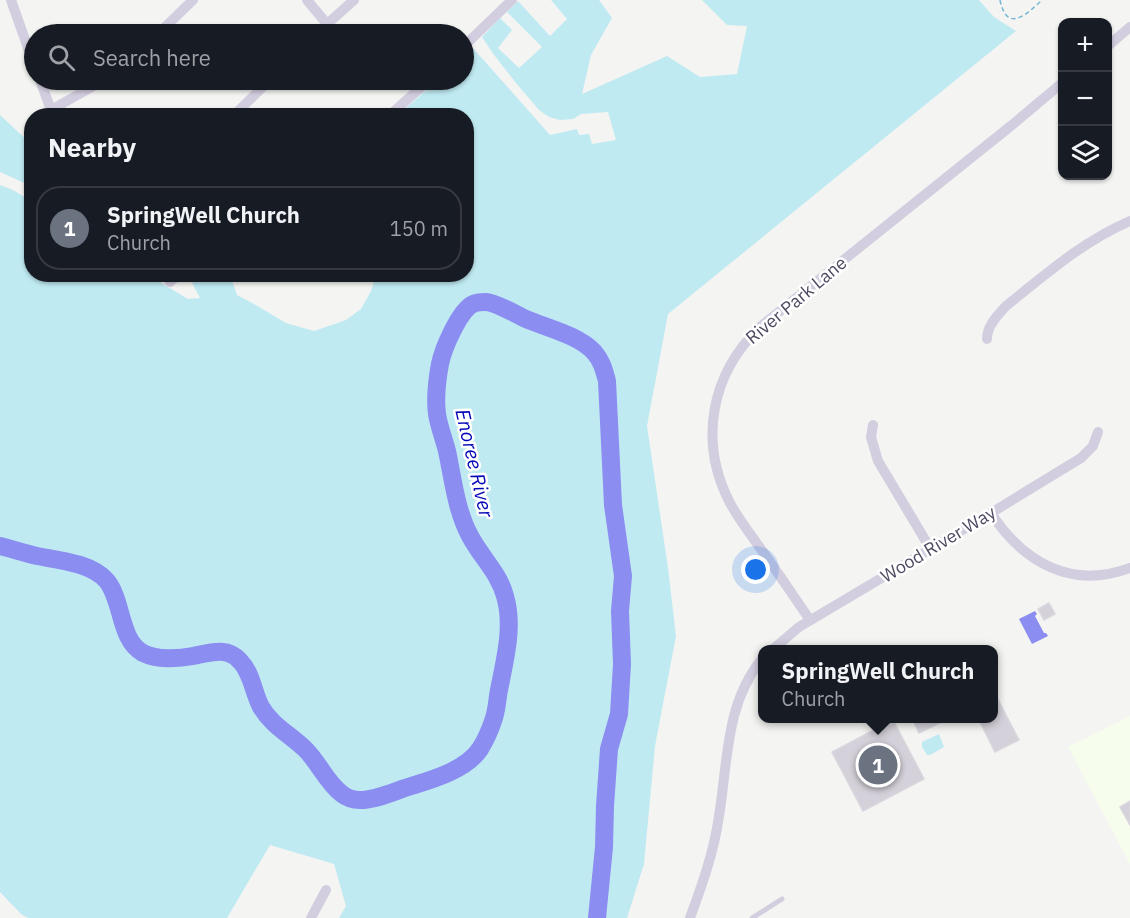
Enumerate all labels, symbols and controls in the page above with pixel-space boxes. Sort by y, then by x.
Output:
map controls [1058,18,1112,180]
button: + [1058,18,1112,72]
search box [24,24,474,90]
icon: search [45,41,78,74]
text: Search here [93,43,211,72]
button: − [1058,72,1112,126]
button: layers [1058,126,1112,180]
text: Nearby [48,130,136,164]
text: SpringWell Church [107,200,300,229]
text: 1 [64,215,76,242]
text: 150 m [390,215,448,242]
text: Church [107,229,171,256]
street label: River Park Lane [741,251,851,349]
water label: Enoree River [449,406,501,521]
street label: Wood River Way [876,501,1000,587]
your location [741,555,770,584]
popup [758,645,998,723]
text: SpringWell Church [782,656,974,685]
text: Church [782,685,845,712]
pin: 1 [858,742,898,788]

